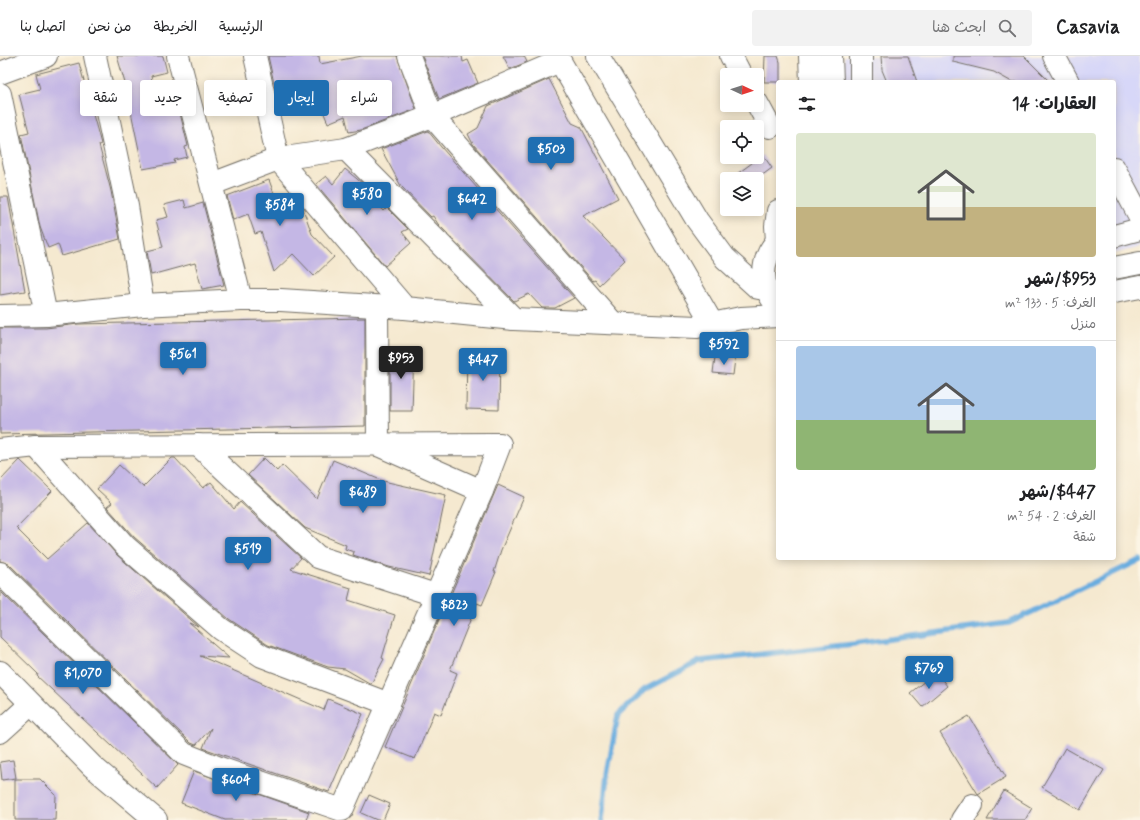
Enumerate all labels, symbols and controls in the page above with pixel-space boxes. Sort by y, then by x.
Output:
search box [752,10,1032,46]
text: Casavia [1056,15,1120,40]
icon: search [996,17,1018,39]
text: اتصل بنا [20,18,66,36]
text: من نحن [88,18,131,36]
text: الخريطة [153,18,197,36]
text: الرئيسية [219,18,263,36]
text: ابحث هنا [932,18,986,38]
north arrow [720,68,764,112]
map controls [720,68,764,216]
chip: شقة [80,80,132,116]
chip: جديد [140,80,196,116]
chip: تصفية [204,80,266,116]
chip: إيجار [274,80,329,116]
chip: شراء [337,80,392,116]
icon: filters [796,93,818,115]
text: العقارات: 14 [1012,93,1096,115]
button: locate [720,120,764,164]
pin: $503 [527,137,575,171]
text: $503 [537,141,565,158]
icon: home [910,159,982,231]
button: layers [720,172,764,216]
pin: $580 [343,182,391,216]
text: $580 [352,186,382,203]
pin: $642 [448,187,496,221]
text: $642 [457,191,487,208]
pin: $584 [256,193,304,227]
text: $584 [265,197,295,214]
text: $953/شهر [1026,268,1096,290]
text: الغرف: 5 · 133 m² [1005,295,1096,312]
text: منزل [1070,316,1096,333]
pin: $592 [700,332,748,366]
text: $592 [709,336,739,353]
pin: $561 [159,342,207,376]
text: $561 [169,346,197,363]
pin: $953 [377,346,425,380]
pin: $447 [459,348,507,382]
text: $953 [388,350,414,367]
text: $447 [468,352,498,369]
icon: home [910,372,982,444]
pin: $689 [339,480,387,514]
text: $447/شهر [1021,481,1096,503]
text: $689 [349,484,377,501]
text: الغرف: 2 · 54 m² [1007,508,1096,525]
text: شقة [1073,529,1096,546]
pin: $519 [224,537,272,571]
text: $519 [234,541,262,558]
pin: $823 [430,593,478,627]
text: $823 [440,597,468,614]
pin: $769 [905,656,953,690]
text: $769 [914,660,944,677]
pin: $1,070 [50,661,116,695]
text: $1,070 [64,665,102,682]
pin: $604 [212,768,260,802]
text: $604 [221,772,251,789]

